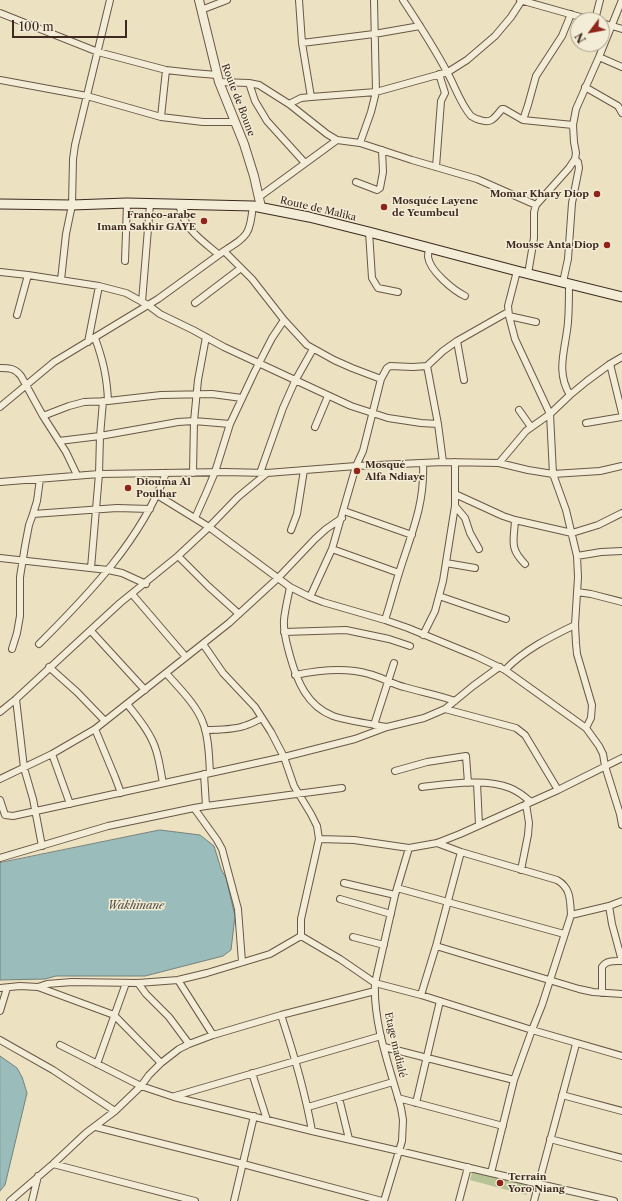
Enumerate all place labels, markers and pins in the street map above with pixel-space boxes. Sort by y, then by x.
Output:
place label: Momar Khary Diop [490,188,589,200]
marker: Momar Khary Diop [592,189,602,199]
place label: Mosquée Layene de Yeumbeul [392,195,478,218]
marker: Mosquée Layene de Yeumbeul [379,202,389,212]
place label: Franco-arabe Imam Sakhir GAYE [97,209,196,232]
marker: Franco-arabe Imam Sakhir GAYE [199,216,209,226]
place label: Mousse Anta Diop [506,239,599,251]
marker: Mousse Anta Diop [602,240,612,250]
place label: Mosqué Alfa Ndiaye [365,459,425,482]
marker: Mosqué Alfa Ndiaye [352,466,362,476]
place label: Diouma Al Poulhar [136,476,191,500]
marker: Diouma Al Poulhar [123,483,133,493]
place label: Terrain Yoro Niang [508,1171,565,1194]
marker: Terrain Yoro Niang [495,1178,505,1188]

